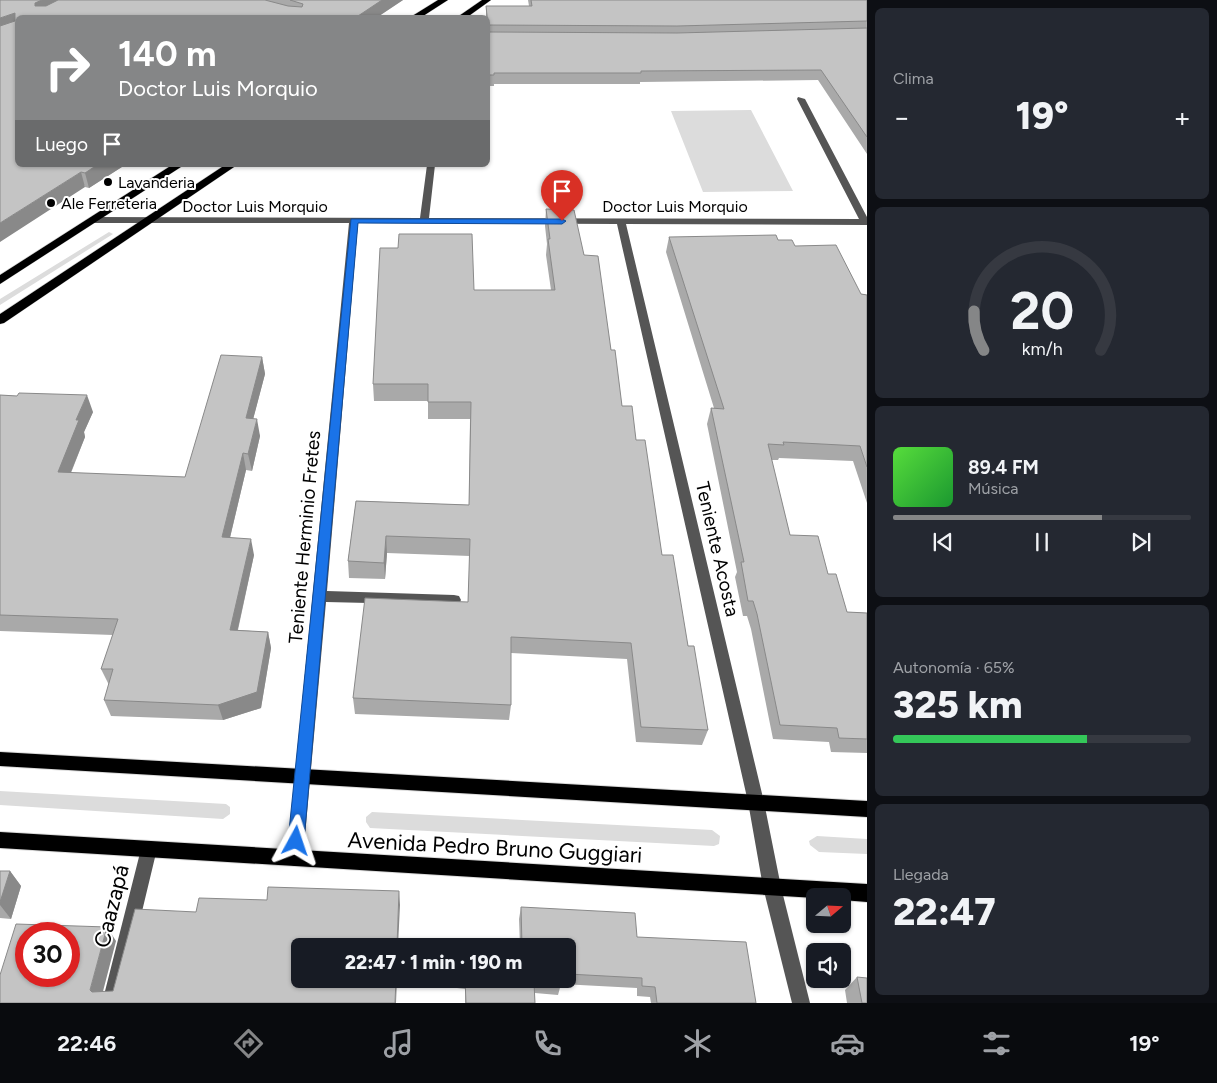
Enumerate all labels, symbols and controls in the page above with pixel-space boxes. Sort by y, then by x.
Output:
text: 140 m [118,33,216,75]
icon: right [35,35,100,100]
text: Clima [893,69,934,88]
text: Doctor Luis Morquio [118,75,318,102]
text: 19° [1015,93,1069,139]
text: − [893,100,910,134]
text: + [1174,100,1191,134]
icon: arrive [98,130,126,158]
text: Luego [35,133,88,156]
pin [541,170,583,221]
place label: Lavanderia [118,173,195,192]
marker: Lavanderia [102,176,114,188]
icon: arrive [548,177,576,205]
place label: Ale Ferreteria [61,194,157,213]
marker: Ale Ferreteria [45,197,57,209]
street label: Doctor Luis Morquio [182,197,328,216]
street label: Doctor Luis Morquio [602,197,748,216]
text: 20 [1010,280,1074,342]
text: km/h [1022,338,1062,359]
street label: Teniente Herminio Fretes [284,430,325,644]
text: 89.4 FM [968,456,1039,479]
street label: Teniente Acosta [691,479,744,619]
text: Música [968,479,1018,498]
icon: previous [929,528,957,556]
icon: pause [1028,528,1056,556]
icon: next [1127,528,1155,556]
text: Autonomía · 65% [893,658,1015,677]
text: 325 km [893,682,1023,728]
position arrow [269,814,321,866]
street label: Avenida Pedro Bruno Guggiari [347,826,643,869]
street label: Caazapá [88,862,135,950]
text: Llegada [893,865,949,884]
north arrow [806,888,851,932]
map controls [806,888,851,988]
text: 22:47 [893,889,996,935]
speed limit sign: 30 [15,922,80,987]
button: sound [806,943,851,988]
text: 22:47 · 1 min · 190 m [345,951,522,974]
icon: directions [231,1026,266,1061]
icon: music [381,1026,416,1061]
icon: phone [530,1026,565,1061]
icon: climate [680,1026,715,1061]
icon: car [830,1026,865,1061]
icon: filters [979,1026,1014,1061]
text: 22:46 [57,1030,116,1057]
text: 19° [1129,1030,1160,1057]

